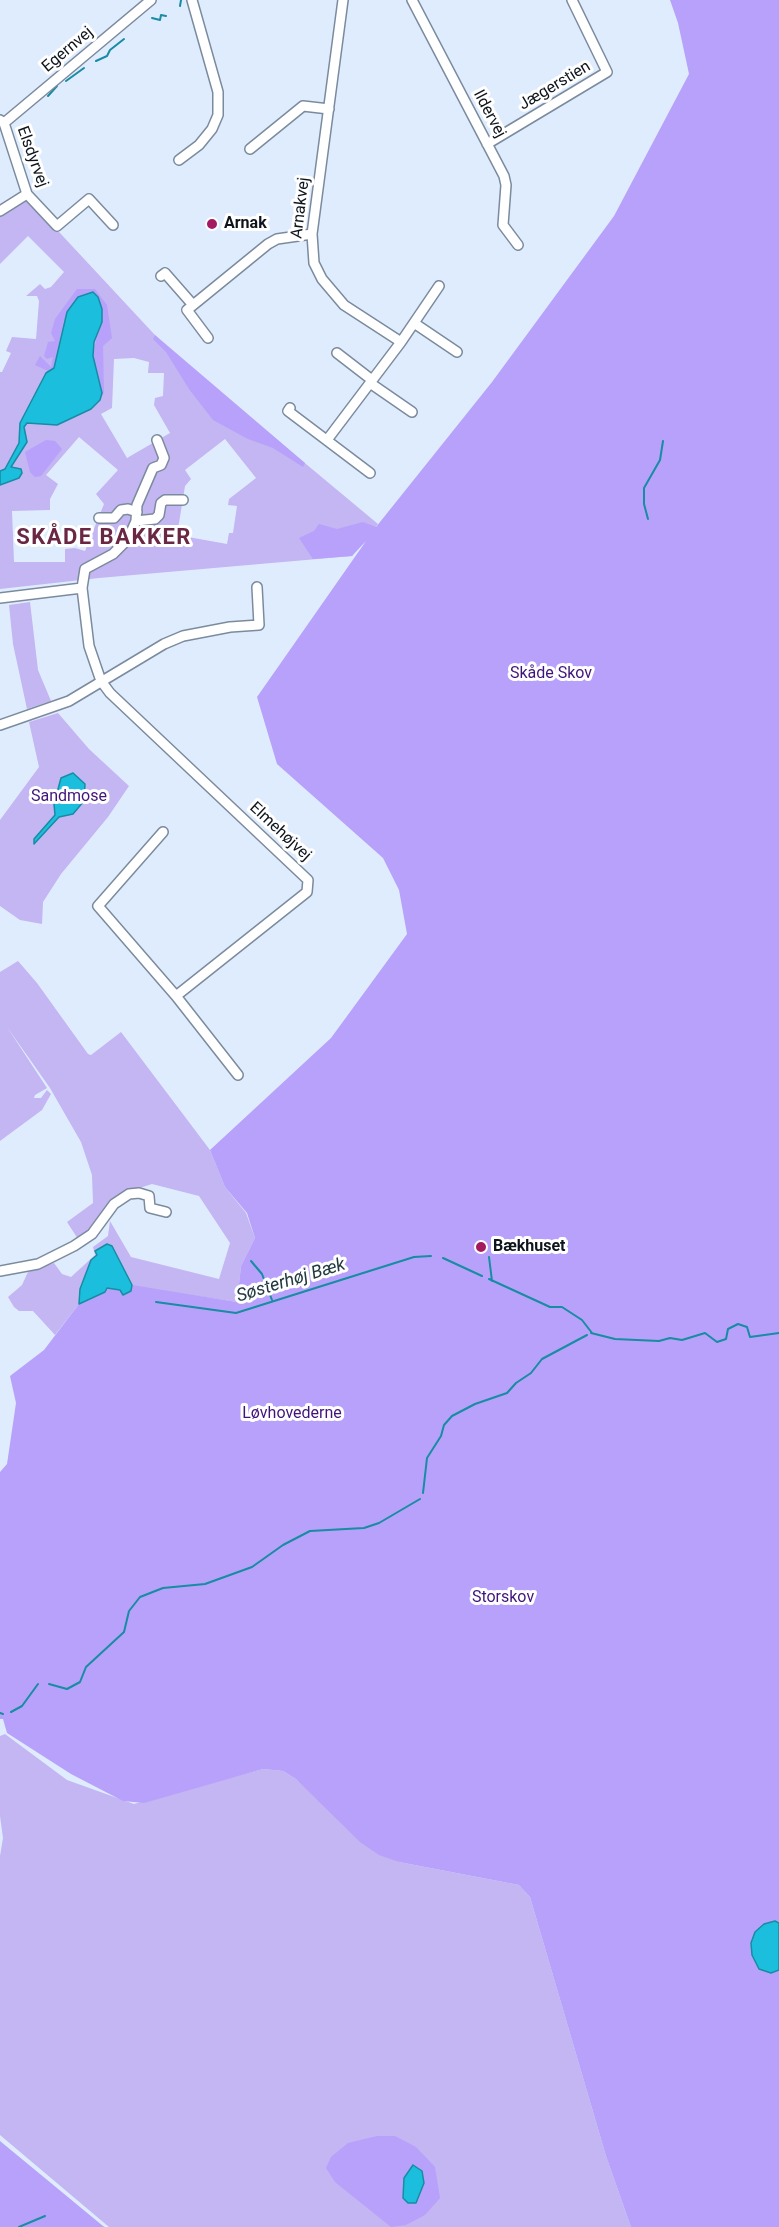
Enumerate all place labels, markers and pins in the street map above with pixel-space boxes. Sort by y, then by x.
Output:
place label: Arnak [224,214,267,234]
marker: Arnak [205,217,219,231]
place label: Bækhuset [493,1237,565,1257]
marker: Bækhuset [474,1240,488,1254]

